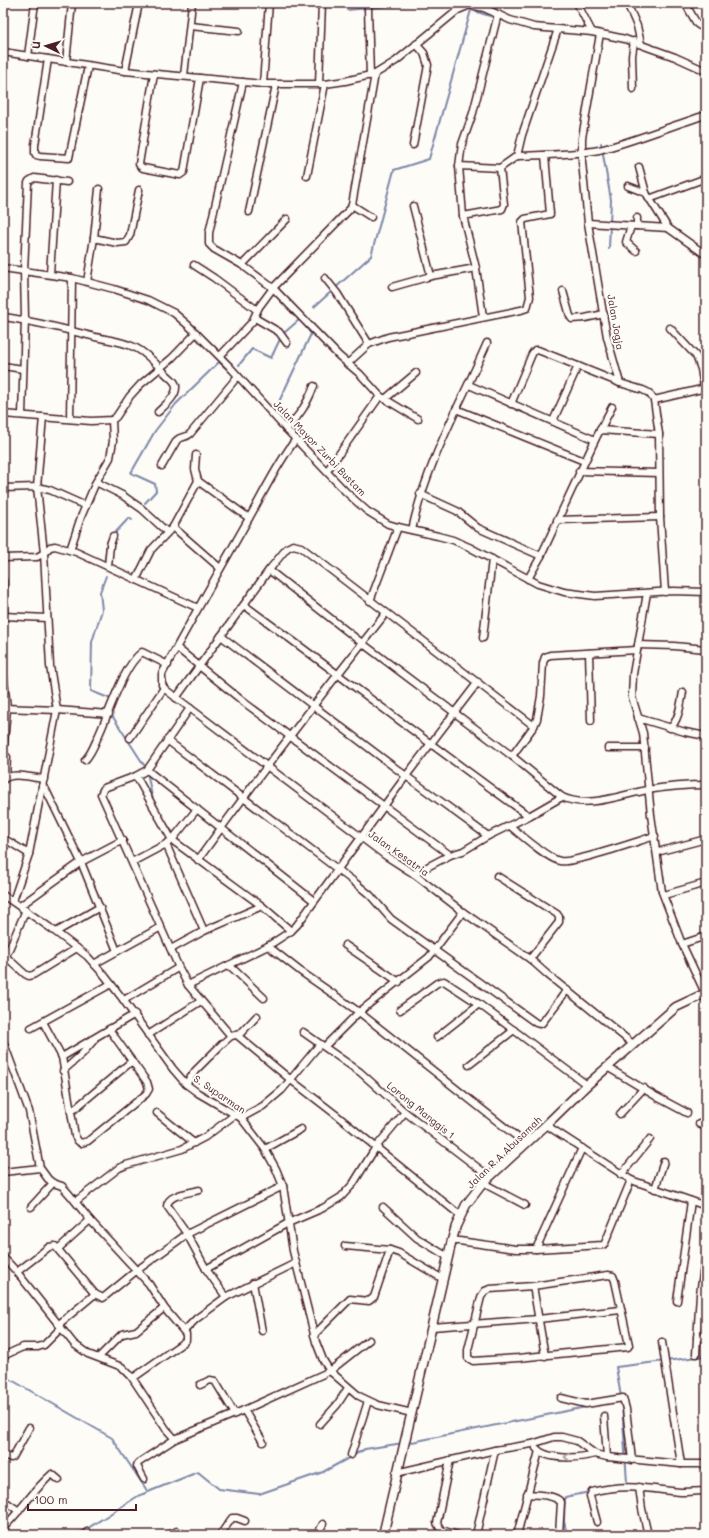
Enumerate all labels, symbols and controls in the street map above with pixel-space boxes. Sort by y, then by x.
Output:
north arrow [26,26,66,66]
text: U [28,41,43,50]
street label: Jalan Jogja [604,293,628,351]
street label: Jalan Mayor Zurbi Bustam [271,397,369,499]
street label: Jalan Kesatria [366,827,432,879]
street label: S. Suparman [191,1071,249,1117]
street label: Lorong Manggis 1 [384,1078,458,1142]
street label: Jalan R A Abusamah [464,1112,545,1191]
one-way arrow [564,1453,570,1461]
scale bar [28,1486,136,1512]
text: 100 m [34,1491,68,1507]

